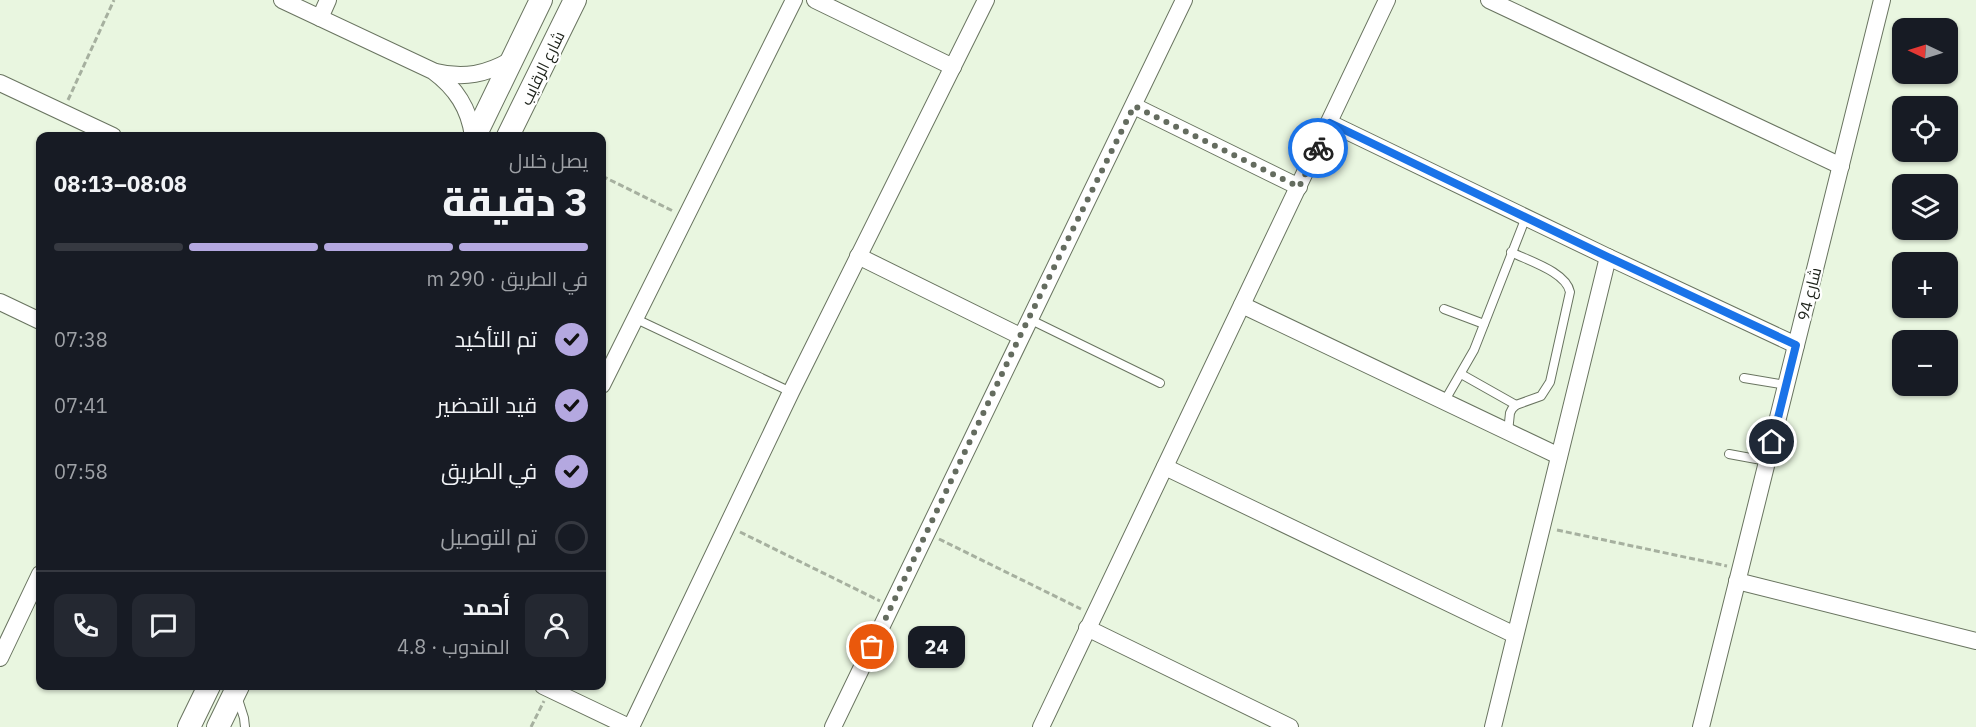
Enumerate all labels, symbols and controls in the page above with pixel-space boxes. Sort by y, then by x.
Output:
north arrow [1892,18,1958,84]
map controls [1892,18,1958,396]
street label: شارع الرقايب [515,28,570,109]
button: locate [1892,96,1958,162]
courier [1288,118,1348,178]
icon: bike [1302,132,1335,165]
text: يصل خلال [509,147,588,174]
text: 08:08–08:13 [54,169,187,198]
button: layers [1892,174,1958,240]
text: 3 دقيقة [442,176,588,227]
button: + [1892,252,1958,318]
text: في الطريق · 290 m [427,265,588,292]
street label: شارع 94 [1793,265,1827,323]
icon: check [555,323,588,356]
text: تم التأكيد [455,324,537,353]
text: 07:38 [54,326,108,353]
button: − [1892,330,1958,396]
icon: check [555,389,588,422]
text: قيد التحضير [437,390,537,419]
text: 07:41 [54,392,108,419]
pin [1746,416,1797,467]
icon: home [1755,425,1788,458]
icon: check [555,455,588,488]
text: في الطريق [441,456,537,485]
text: 07:58 [54,458,108,485]
text: تم التوصيل [440,522,537,551]
text: أحمد [463,592,510,621]
button: phone [54,594,117,657]
button: chat [132,594,195,657]
button: person [525,594,588,657]
pin [846,621,897,672]
callout: 24 [908,626,965,668]
icon: bag [855,630,888,663]
text: المندوب · 4.8 [397,633,510,660]
text: 24 [925,633,949,660]

